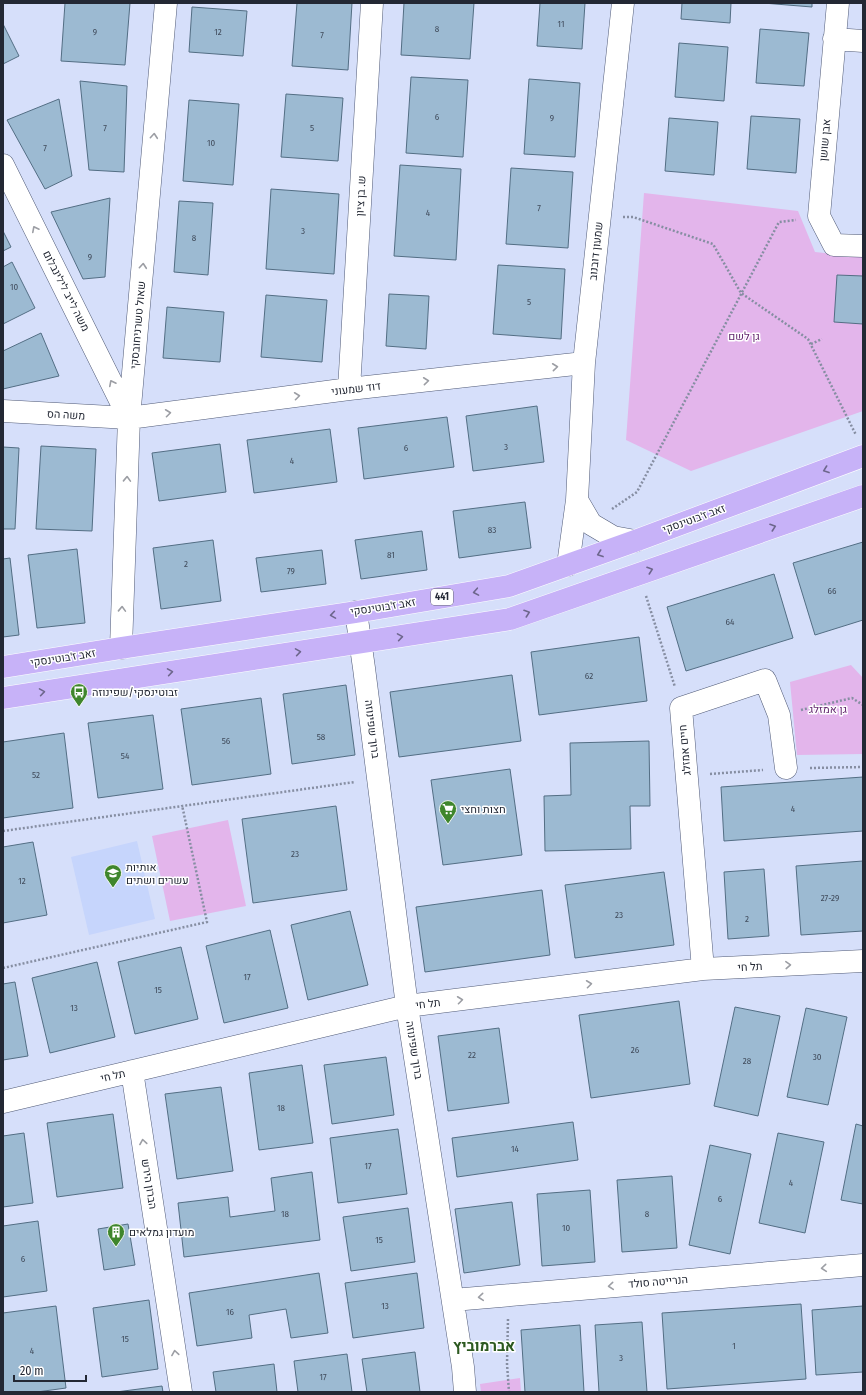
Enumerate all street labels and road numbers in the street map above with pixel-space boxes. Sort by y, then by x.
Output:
street label: אבן שושן [817,118,833,162]
street label: ש. בן ציון [353,175,369,217]
street label: שמעון דובנוב [586,221,606,281]
street label: משה לייב לילינבלום [40,248,92,334]
street label: שאול טשרניחובסקי [128,280,148,370]
street label: דוד שמעוני [330,379,382,398]
street label: משה הס [47,408,85,422]
street label: זאב ז'בוטינסקי [661,502,727,536]
road number: 441 [431,589,453,605]
street label: זאב ז'בוטינסקי [350,595,417,619]
street label: זאב ז'בוטינסקי [30,646,97,670]
street label: ברוך שפינוזה [362,699,382,759]
street label: חיים אמזלג [676,724,694,776]
street label: תל חי [737,960,763,974]
street label: תל חי [415,996,441,1012]
street label: ברוך שפינוזה [403,1020,425,1080]
street label: תל חי [99,1067,127,1085]
street label: הברון הירש [139,1158,159,1210]
street label: הנרייטה סולד [628,1273,688,1291]

